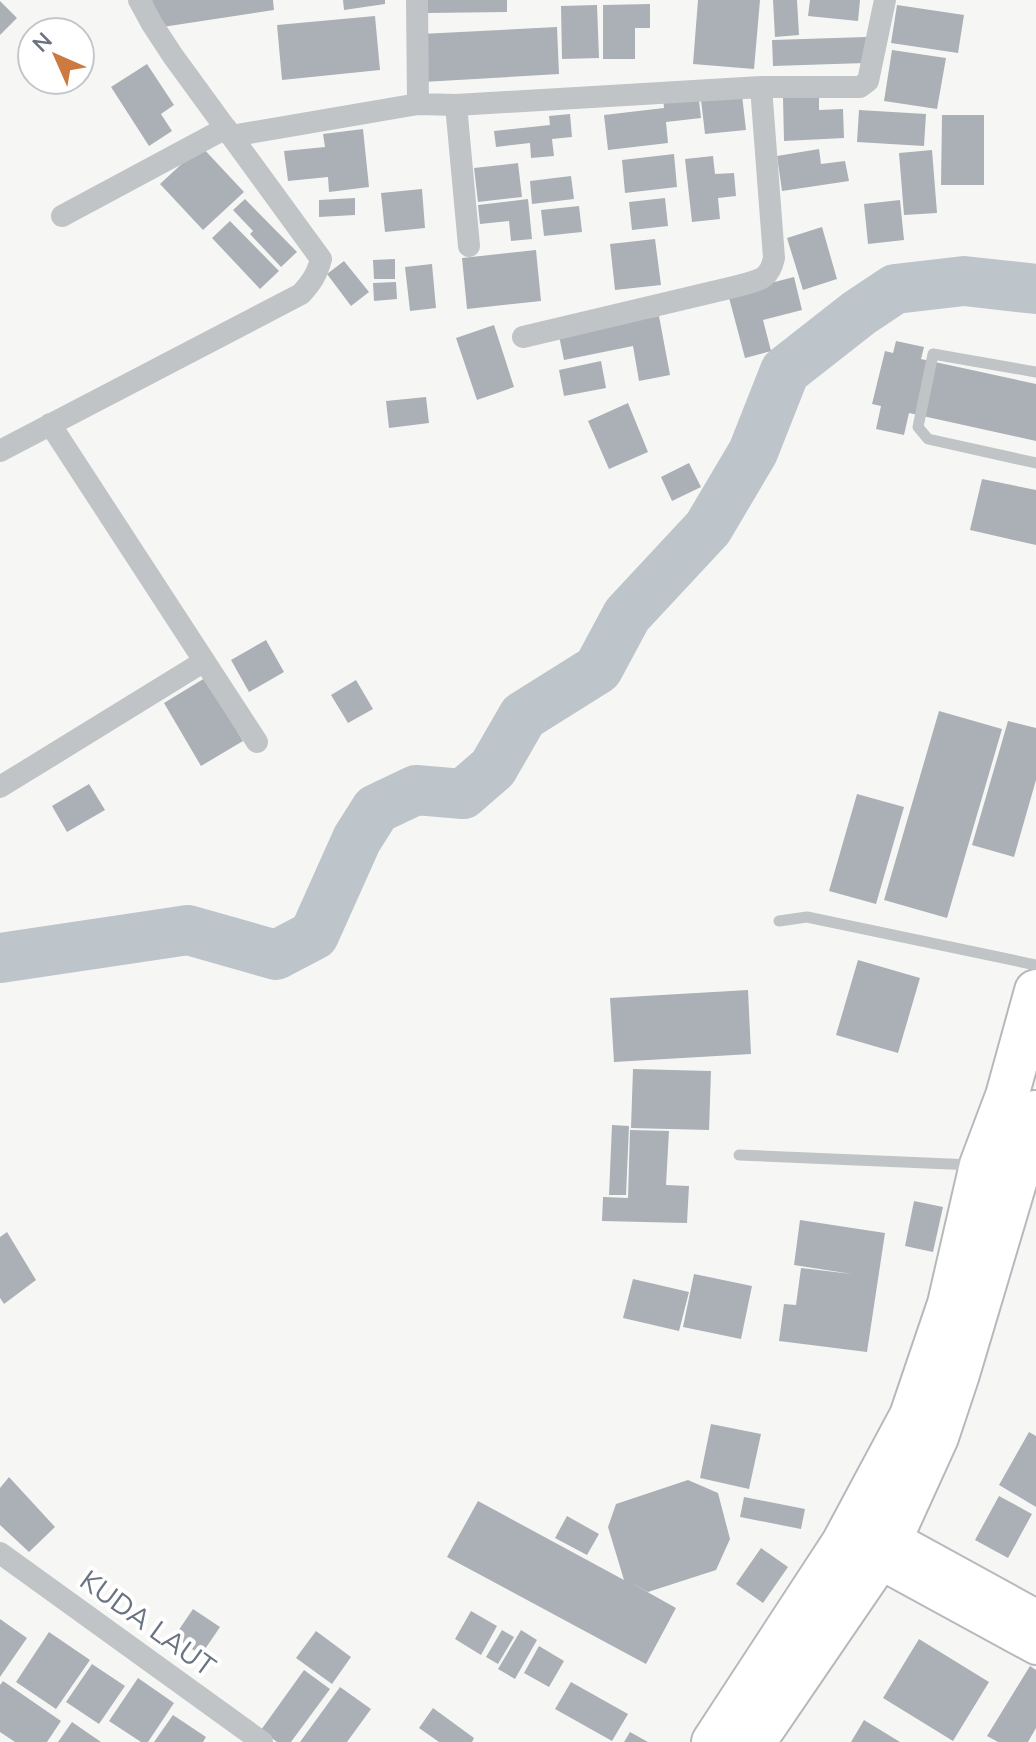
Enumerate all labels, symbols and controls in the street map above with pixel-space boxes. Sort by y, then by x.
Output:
north arrow [16,16,96,96]
text: N [26,26,58,58]
street label: KUDA LAUT [74,1562,223,1683]

